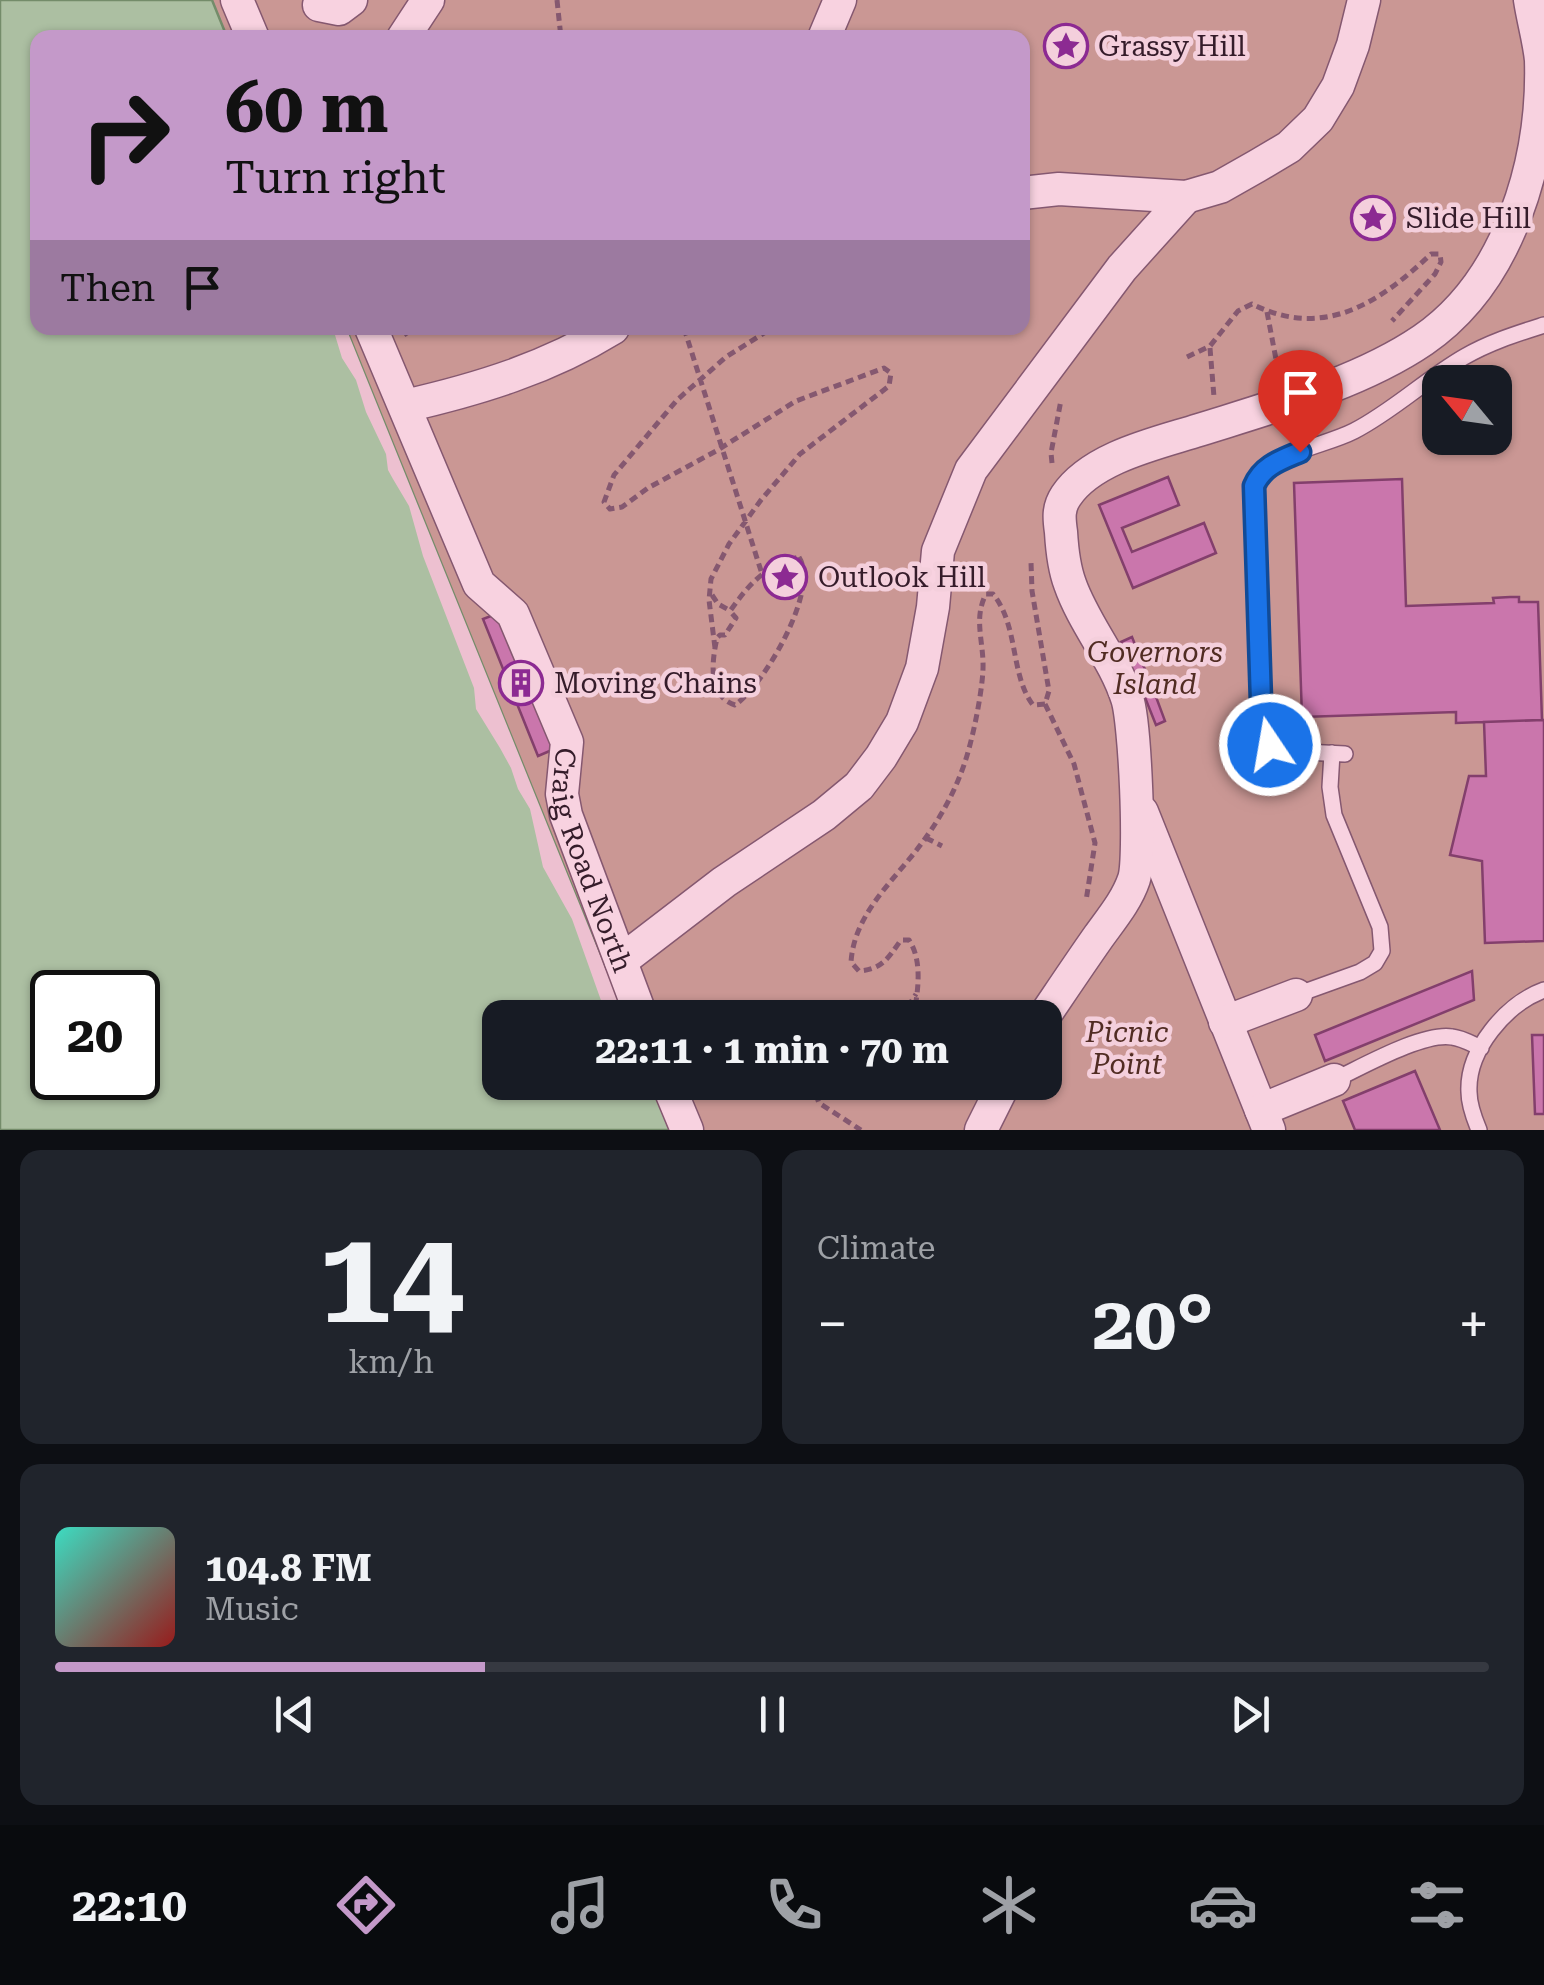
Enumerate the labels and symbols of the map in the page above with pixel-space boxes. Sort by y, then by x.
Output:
place icon: Grassy Hill [1043,23,1089,69]
place label: Grassy Hill [1098,30,1246,63]
place icon: Slide Hill [1350,195,1396,241]
place label: Slide Hill [1406,202,1531,235]
pin [1258,350,1343,453]
north arrow [1422,365,1512,455]
place icon: Outlook Hill [762,554,808,600]
place label: Outlook Hill [818,561,986,594]
park label: Governors Island [1087,636,1223,701]
building icon: Moving Chains [498,660,544,706]
place label: Moving Chains [554,667,757,700]
position arrow [1218,693,1322,797]
street label: Craig Road North [546,746,640,977]
speed limit sign: 20 [30,970,160,1100]
park label: Picnic Point [1085,1016,1169,1081]

